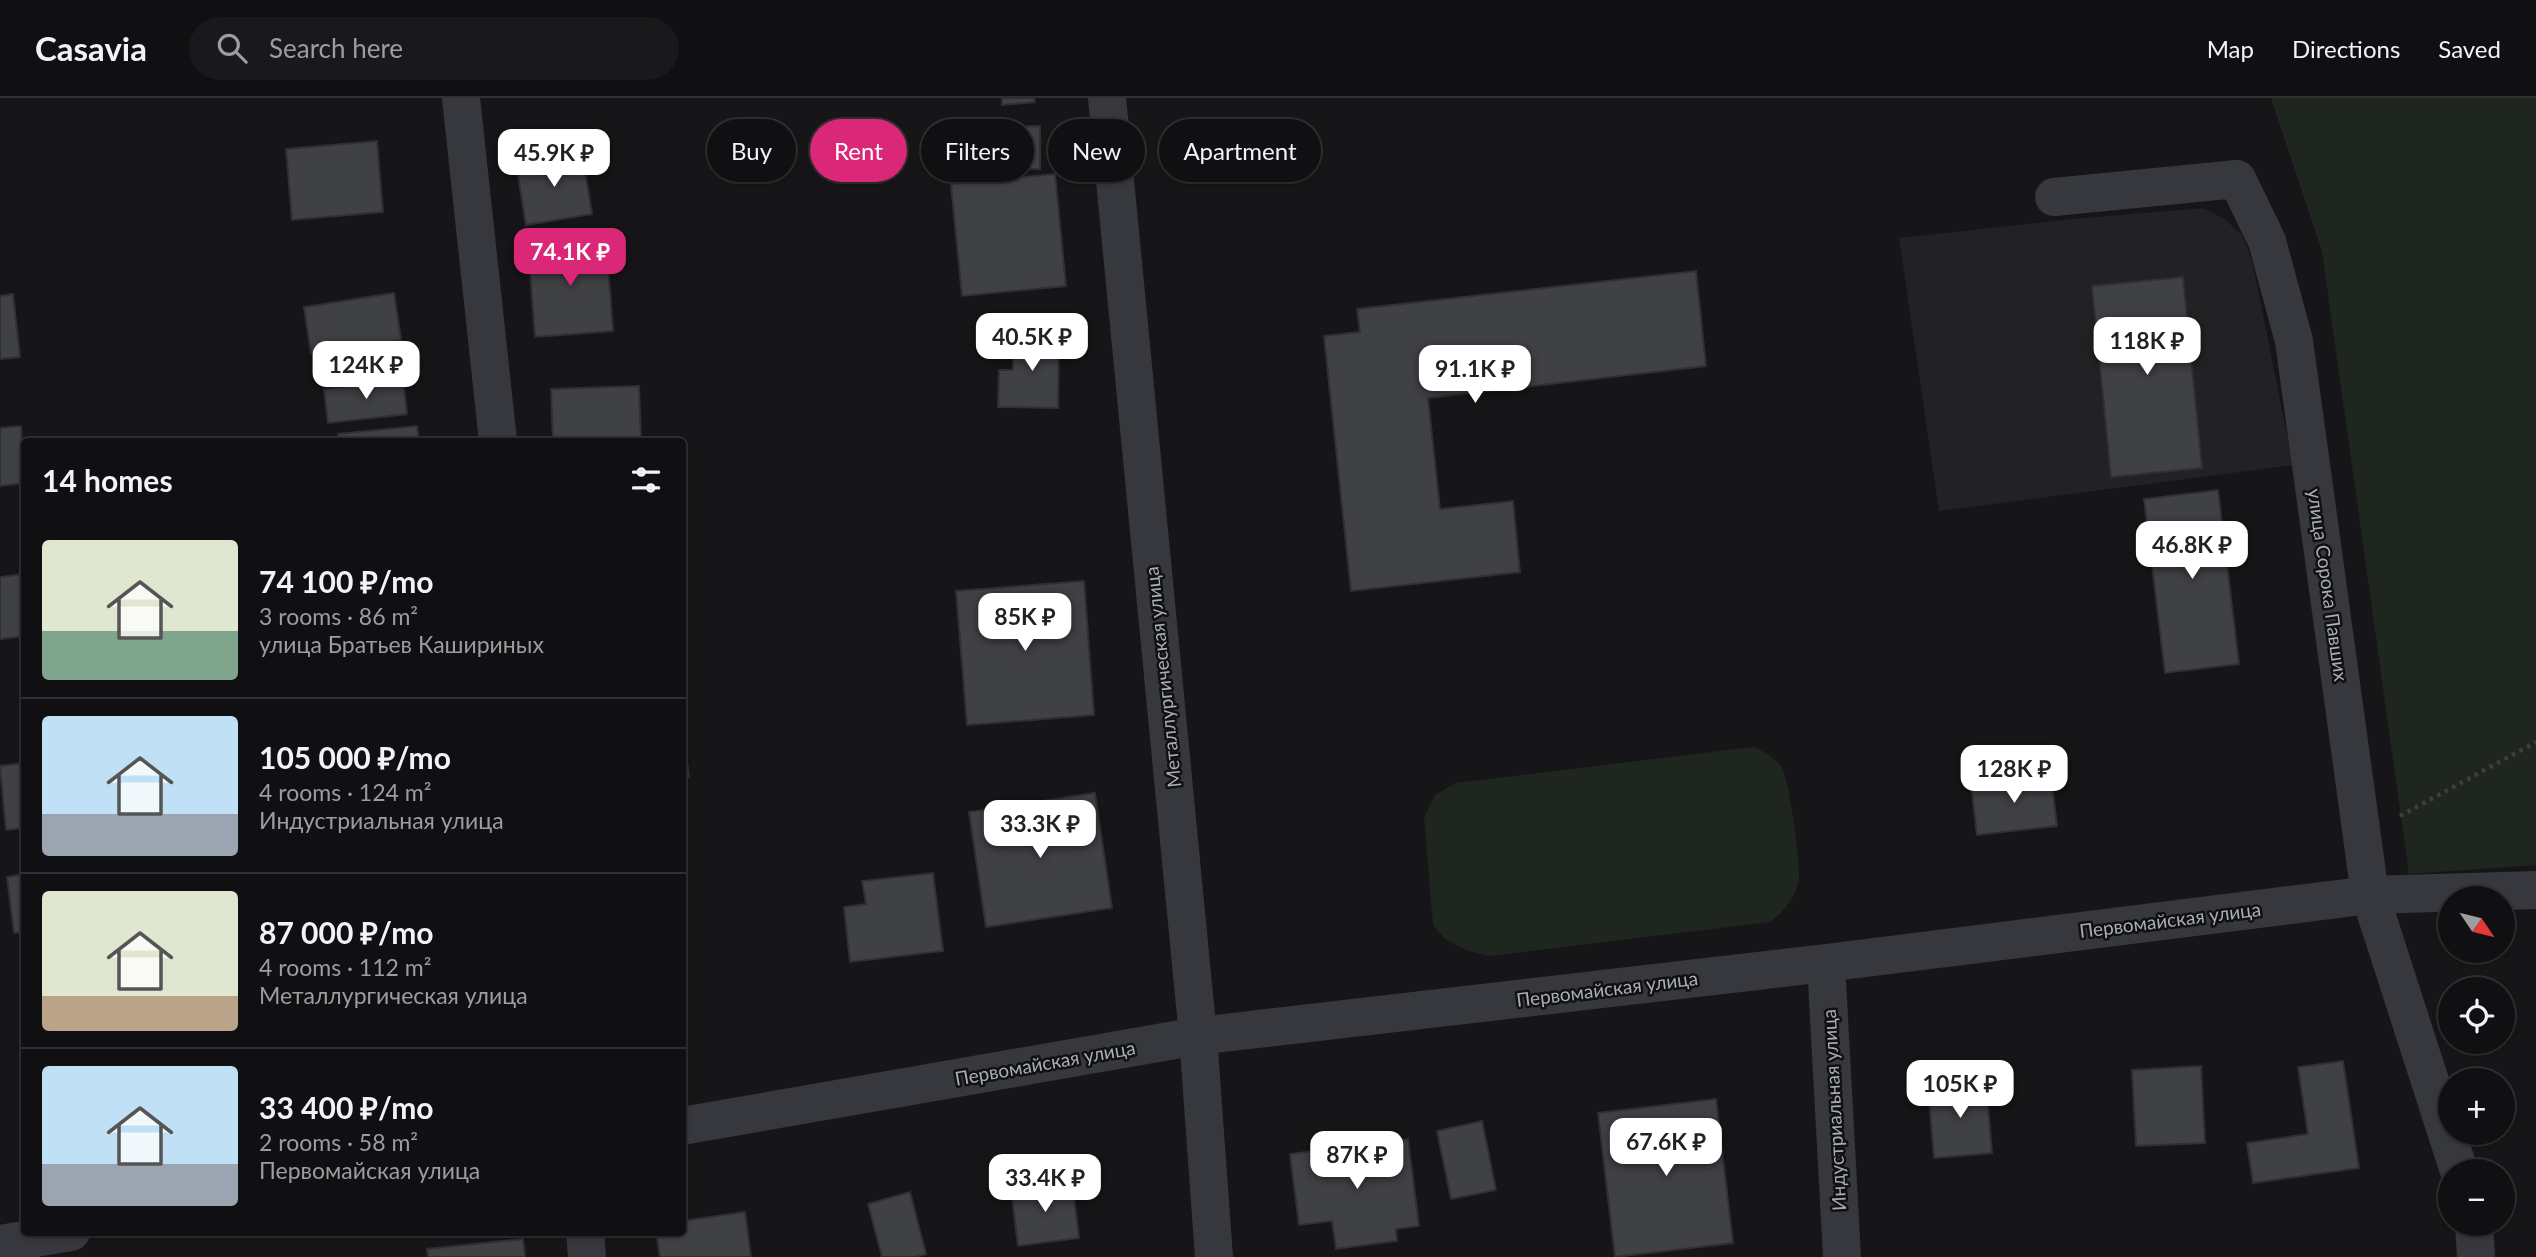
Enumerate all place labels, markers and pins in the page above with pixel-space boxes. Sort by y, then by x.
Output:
pin: 45.9K ₽ [489,130,619,189]
pin: 74.1K ₽ [505,228,635,288]
pin: 40.5K ₽ [967,314,1097,373]
pin: 118K ₽ [2090,317,2204,377]
pin: 124K ₽ [309,342,423,401]
pin: 91.1K ₽ [1410,345,1540,405]
pin: 46.8K ₽ [2127,522,2257,581]
pin: 85K ₽ [976,594,1074,653]
pin: 128K ₽ [1957,746,2071,805]
pin: 33.3K ₽ [975,800,1105,860]
pin: 105K ₽ [1903,1060,2017,1120]
pin: 67.6K ₽ [1601,1118,1731,1178]
pin: 87K ₽ [1308,1132,1406,1191]
pin: 33.4K ₽ [980,1154,1110,1214]

